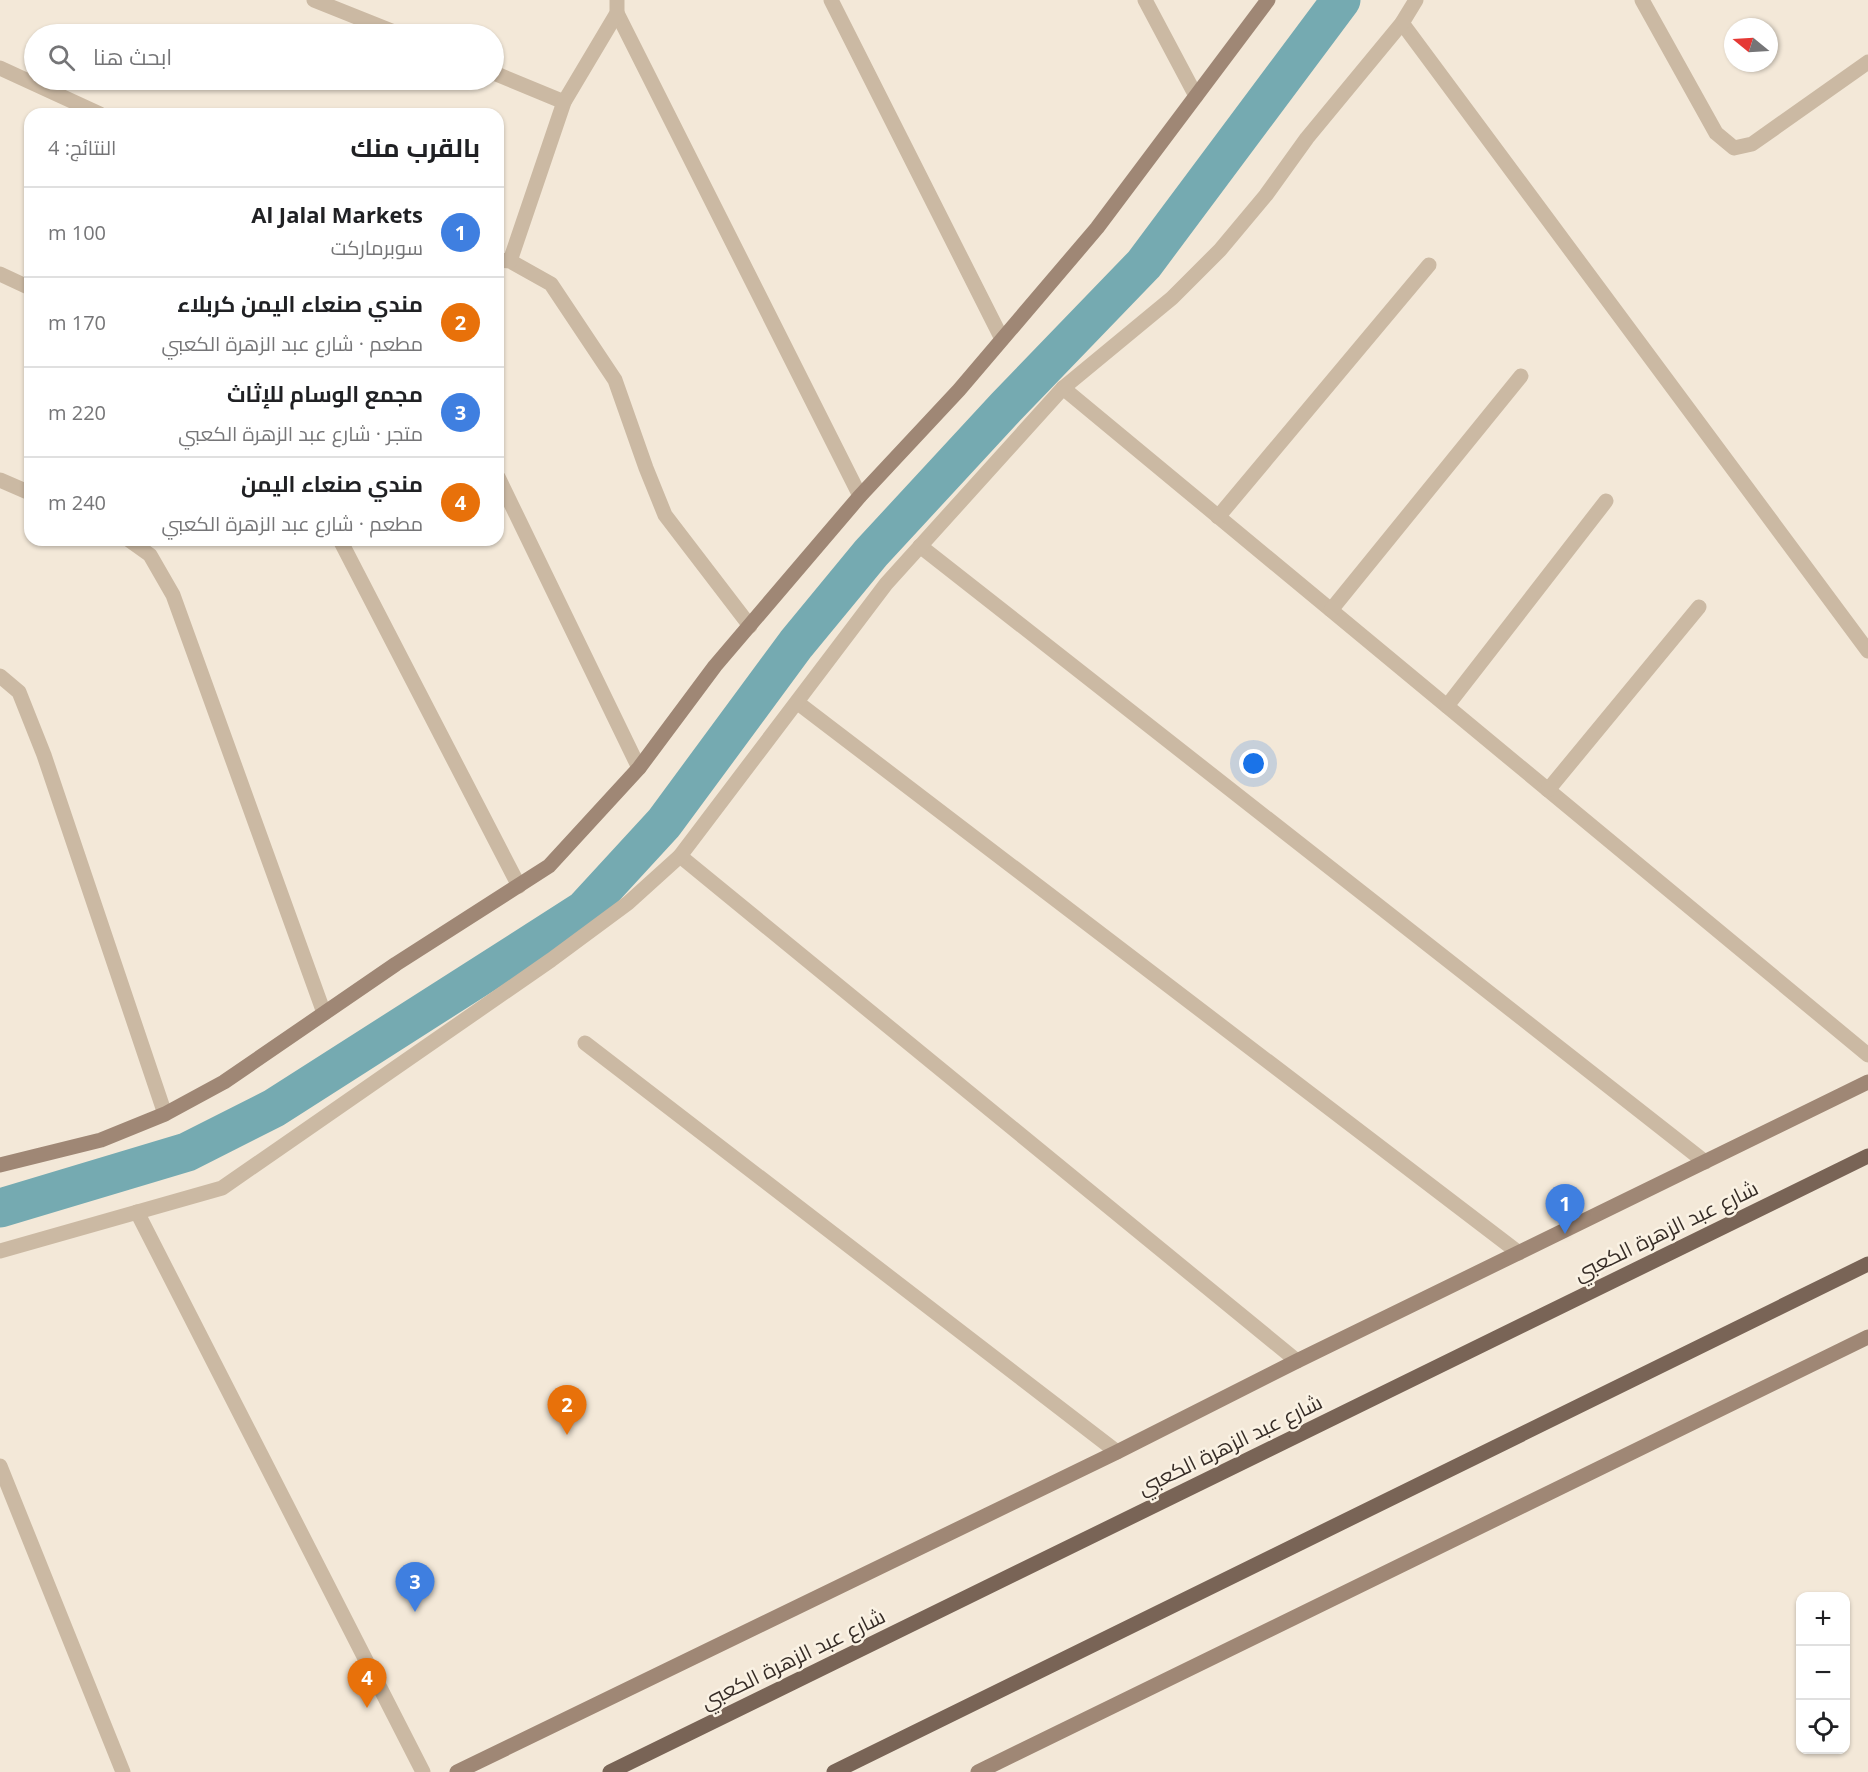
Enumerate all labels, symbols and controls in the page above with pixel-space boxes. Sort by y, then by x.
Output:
north arrow [1724,18,1778,72]
search box [24,24,504,90]
icon: search [45,41,78,74]
text: ابحث هنا [93,41,172,71]
text: بالقرب منك [351,129,480,165]
text: النتائج: 4 [48,134,116,161]
text: Al Jalal Markets [251,199,423,229]
text: 100 m [48,219,106,246]
text: 1 [455,219,466,246]
text: سوبرماركت [331,234,423,261]
text: مندي صنعاء اليمن كربلاء [177,288,423,318]
text: 170 m [48,309,106,336]
text: 2 [455,309,466,336]
text: مطعم · شارع عبد الزهرة الكعبي [161,330,423,357]
text: مجمع الوسام للإثاث [227,378,423,408]
text: 220 m [48,399,106,426]
text: 3 [455,399,466,426]
text: متجر · شارع عبد الزهرة الكعبي [178,420,423,447]
text: مندي صنعاء اليمن [241,468,423,498]
text: 240 m [48,489,106,516]
text: 4 [455,489,466,516]
text: مطعم · شارع عبد الزهرة الكعبي [161,510,423,537]
your location [1239,749,1268,778]
street label: شارع عبد الزهرة الكعبي [1569,1173,1764,1290]
pin: 1 [1546,1184,1584,1234]
pin: 2 [548,1386,586,1435]
street label: شارع عبد الزهرة الكعبي [1133,1387,1328,1504]
pin: 3 [396,1562,434,1612]
map controls [1796,1592,1850,1754]
button: + [1796,1592,1850,1646]
street label: شارع عبد الزهرة الكعبي [696,1601,891,1718]
button: − [1796,1646,1850,1700]
pin: 4 [348,1658,386,1708]
button: locate [1796,1700,1850,1754]

